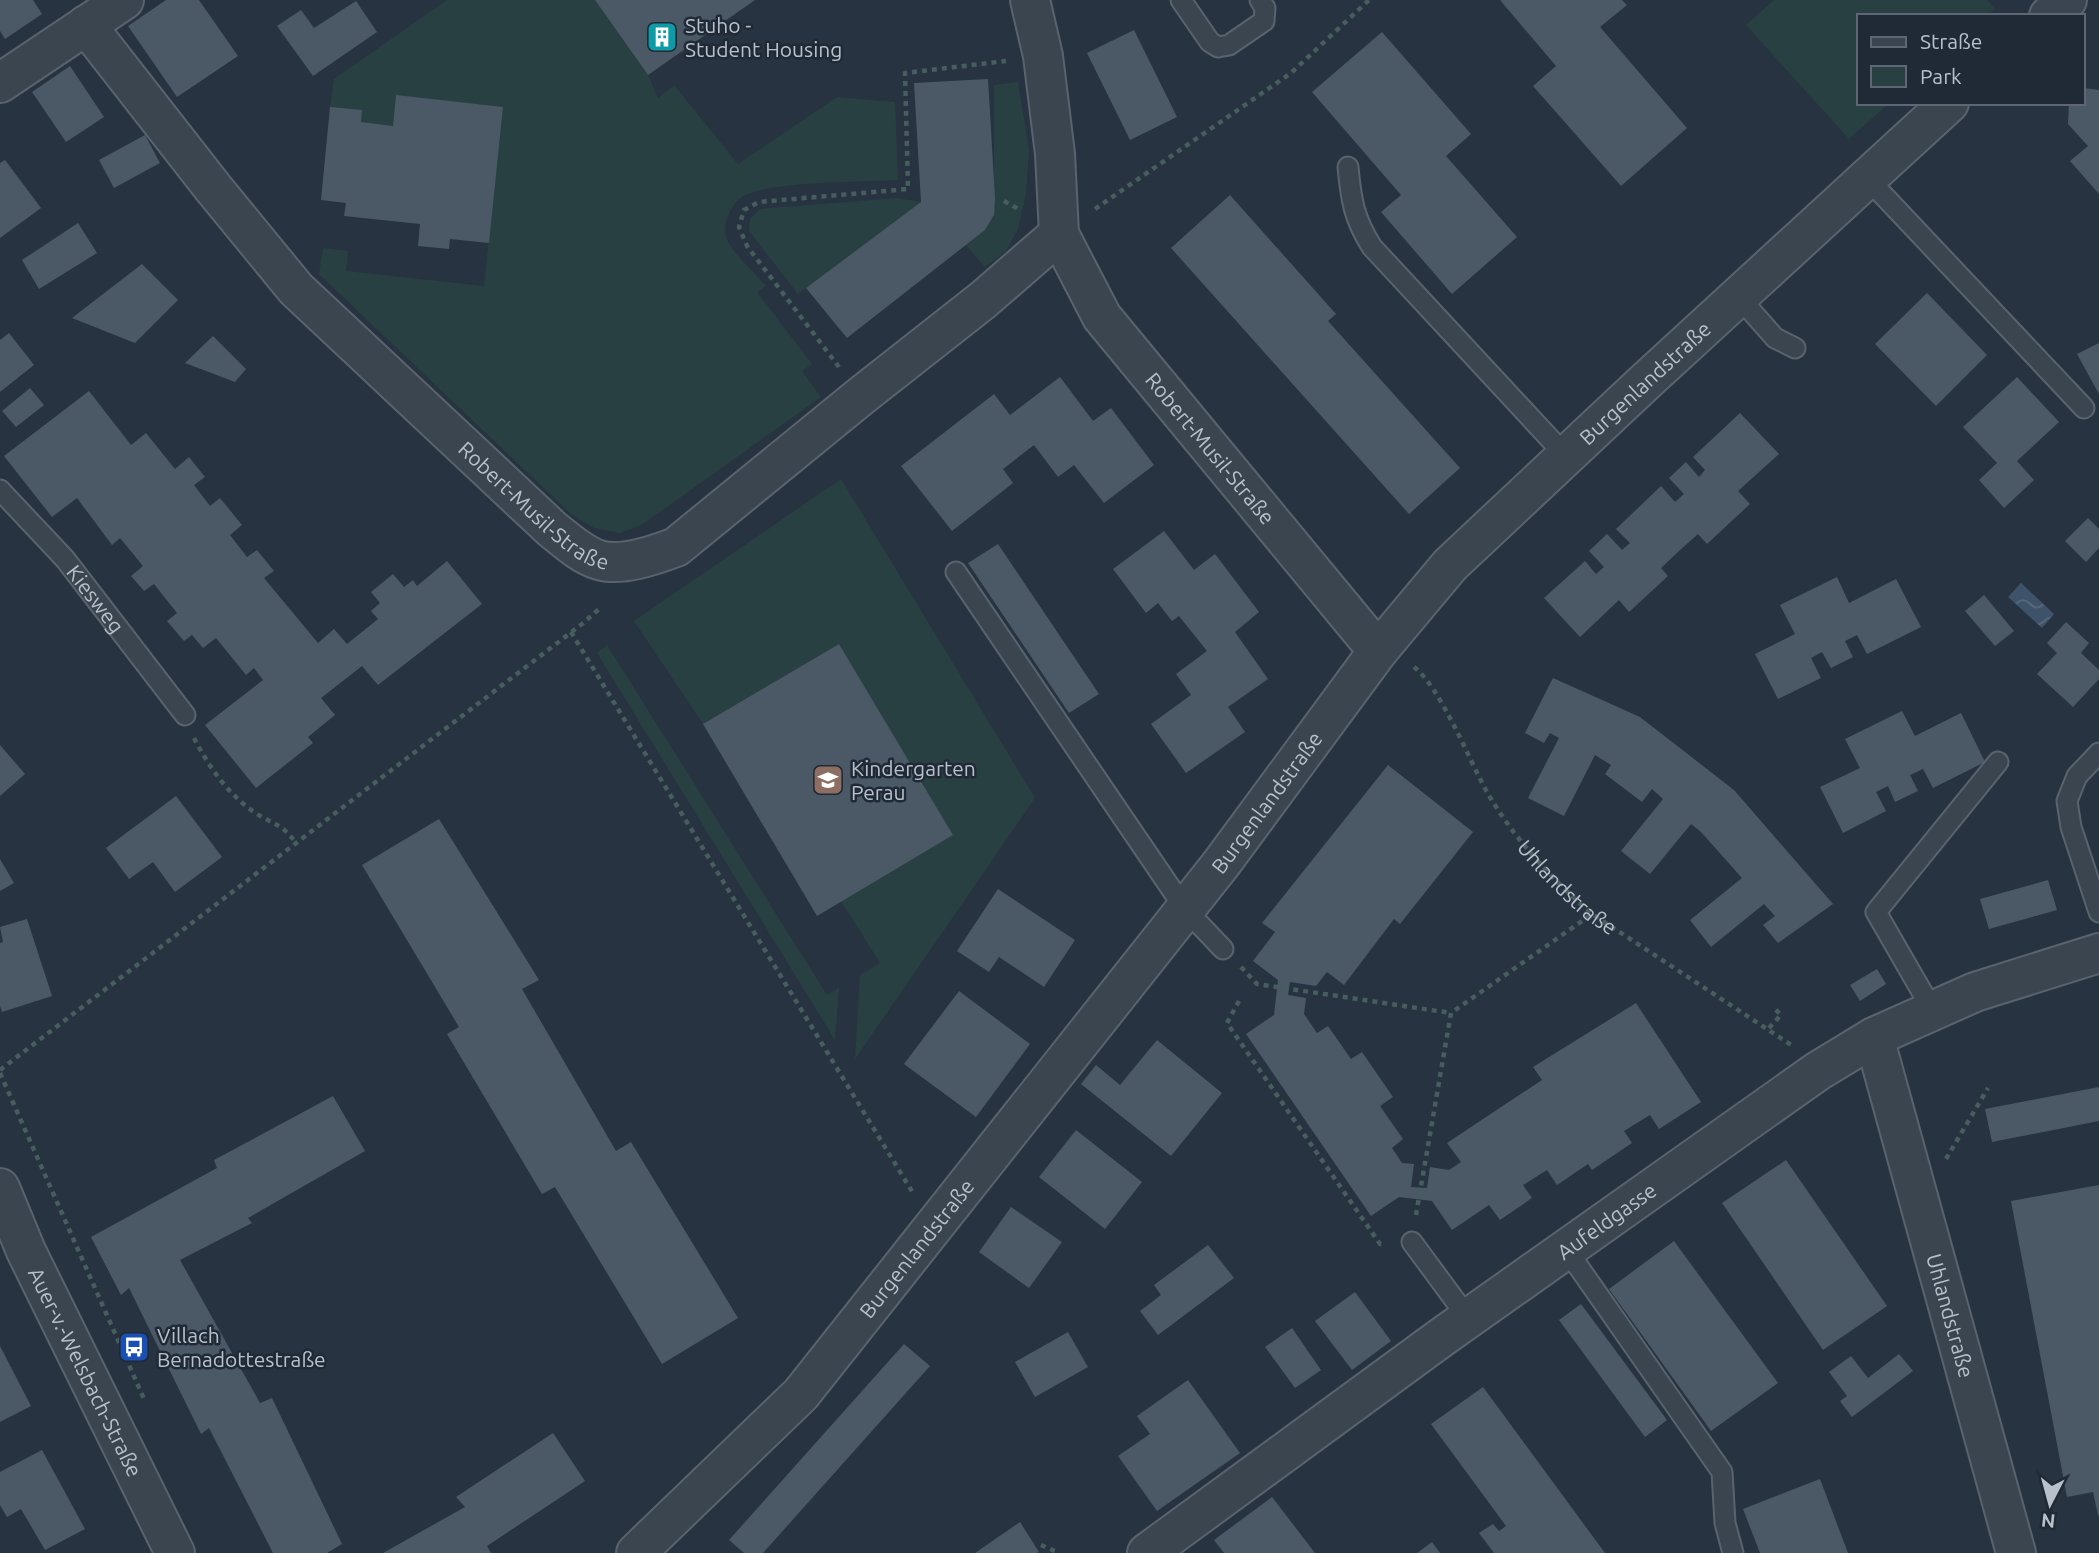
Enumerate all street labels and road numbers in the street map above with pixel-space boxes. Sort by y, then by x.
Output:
street label: Burgenlandstraße [1574,316,1715,449]
street label: Robert-Musil-Straße [1141,368,1280,529]
street label: Robert-Musil-Straße [454,436,611,574]
street label: Kiesweg [62,560,129,637]
street label: Burgenlandstraße [1206,727,1327,878]
street label: Uhlandstraße [1513,835,1622,939]
street label: Burgenlandstraße [854,1174,979,1322]
street label: Aufeldgasse [1552,1177,1661,1264]
street label: Uhlandstraße [1922,1251,1979,1380]
street label: Auer-v.-Welsbach-Straße [24,1263,147,1481]

